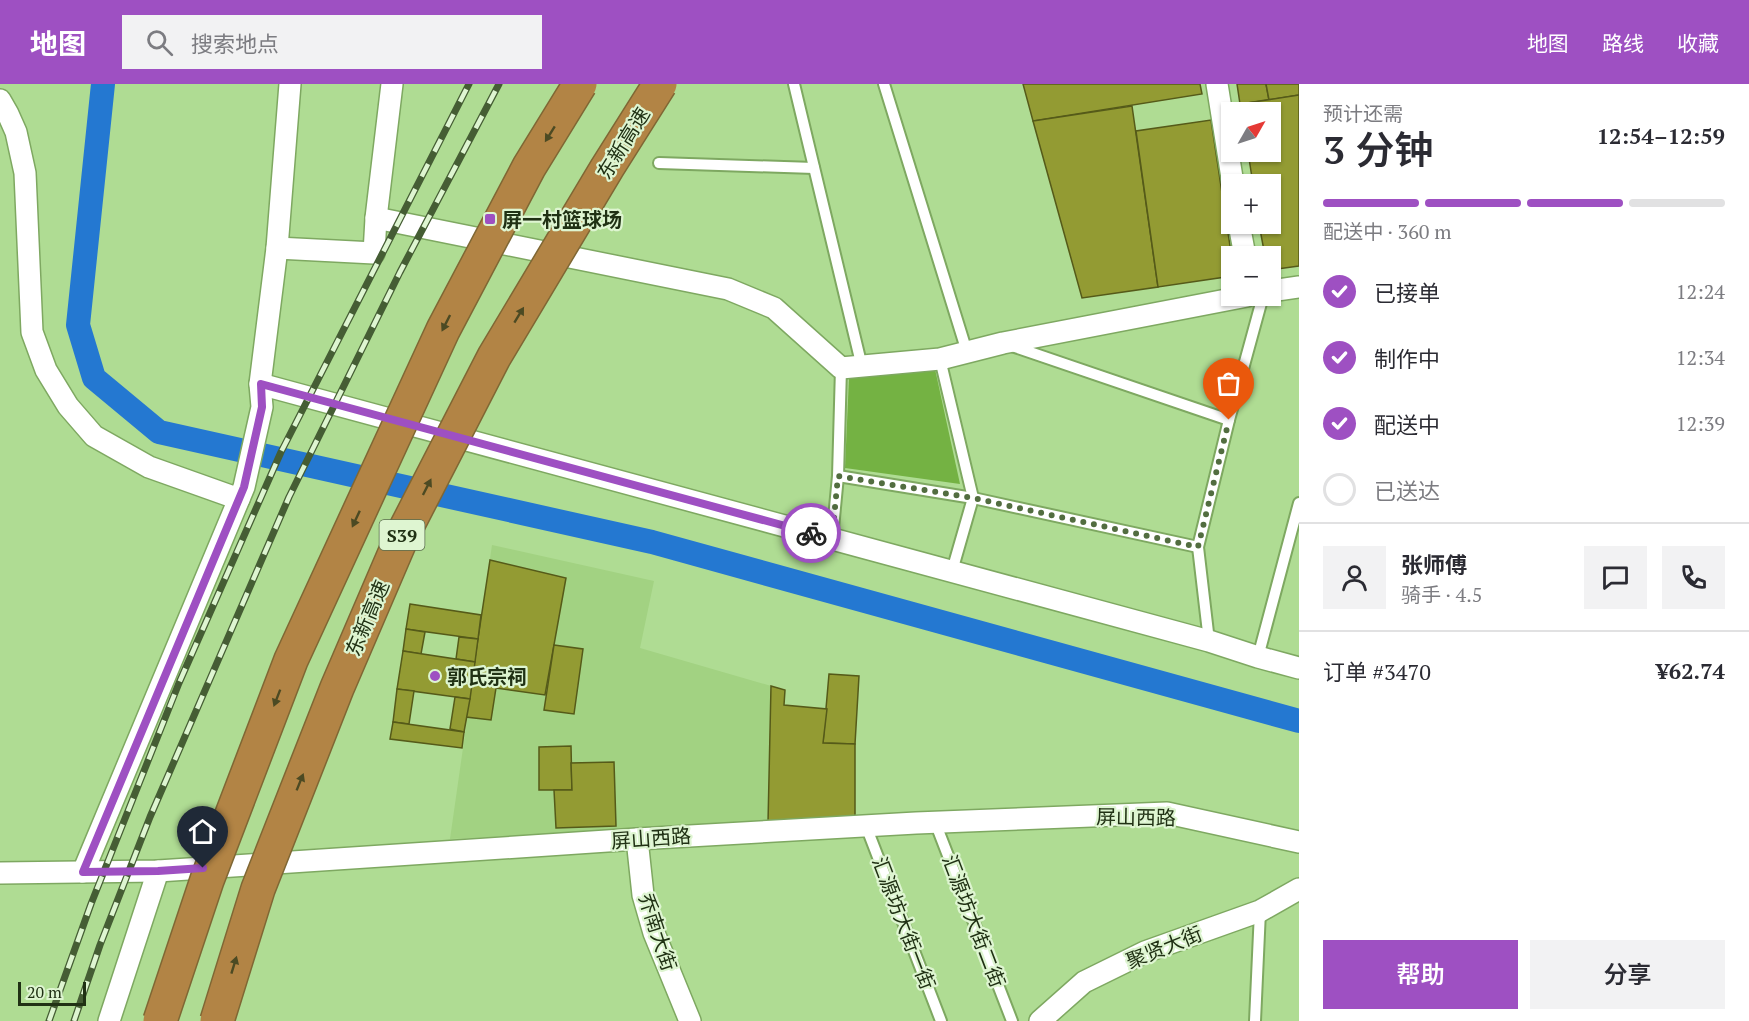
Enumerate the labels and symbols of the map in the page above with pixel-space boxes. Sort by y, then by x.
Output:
street label: 东新高速 [590,102,656,184]
north arrow [1221,102,1281,162]
one-way arrow [544,126,555,142]
place label: 屏一村篮球场 [502,206,622,233]
marker: 屏一村篮球场 [483,212,497,226]
one-way arrow [514,307,525,323]
one-way arrow [442,315,451,332]
pin [1203,358,1254,420]
one-way arrow [422,478,432,495]
courier [781,503,841,563]
one-way arrow [351,511,361,529]
road number: S39 [380,520,424,550]
street label: 东新高速 [339,576,395,660]
place label: 郭氏宗祠 [447,663,527,690]
marker: 郭氏宗祠 [428,669,442,683]
one-way arrow [272,689,282,707]
one-way arrow [295,772,305,790]
street label: 屏山西路 [1096,803,1176,831]
pin [177,806,228,868]
street label: 屏山西路 [610,822,692,854]
street label: 汇源坊大街二街 [936,851,1012,991]
street label: 汇源坊大街一街 [866,853,942,993]
street label: 乔南大街 [633,890,683,974]
street label: 聚贤大街 [1122,919,1206,975]
one-way arrow [230,956,239,974]
scale bar [18,979,86,1006]

